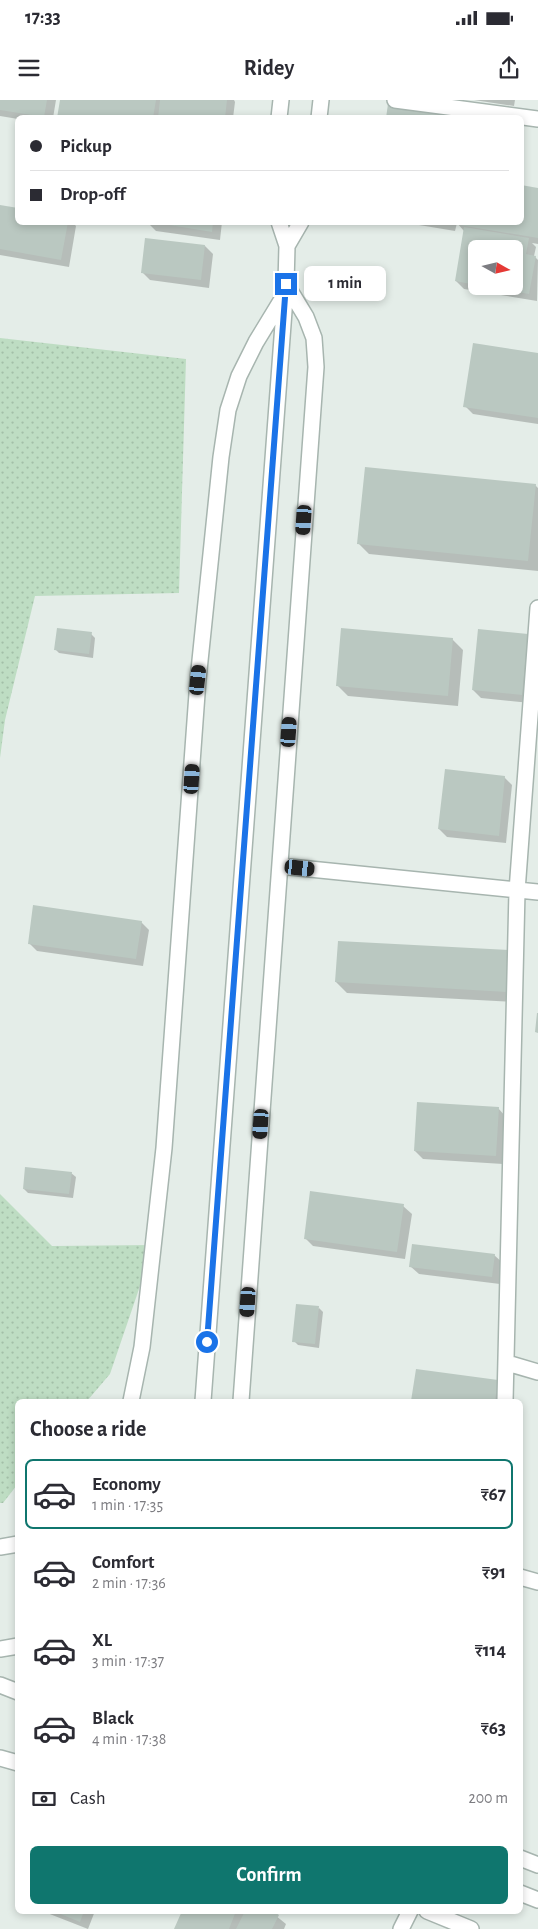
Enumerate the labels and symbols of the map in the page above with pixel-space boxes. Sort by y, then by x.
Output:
north arrow [468,240,522,295]
callout: 1 min [304,266,386,302]
route end [275,273,297,295]
car [295,505,312,535]
car [188,664,207,696]
car [280,717,297,747]
car [183,764,200,794]
car [284,859,315,877]
car [252,1109,269,1139]
car [239,1287,256,1317]
route start [196,1331,218,1353]

